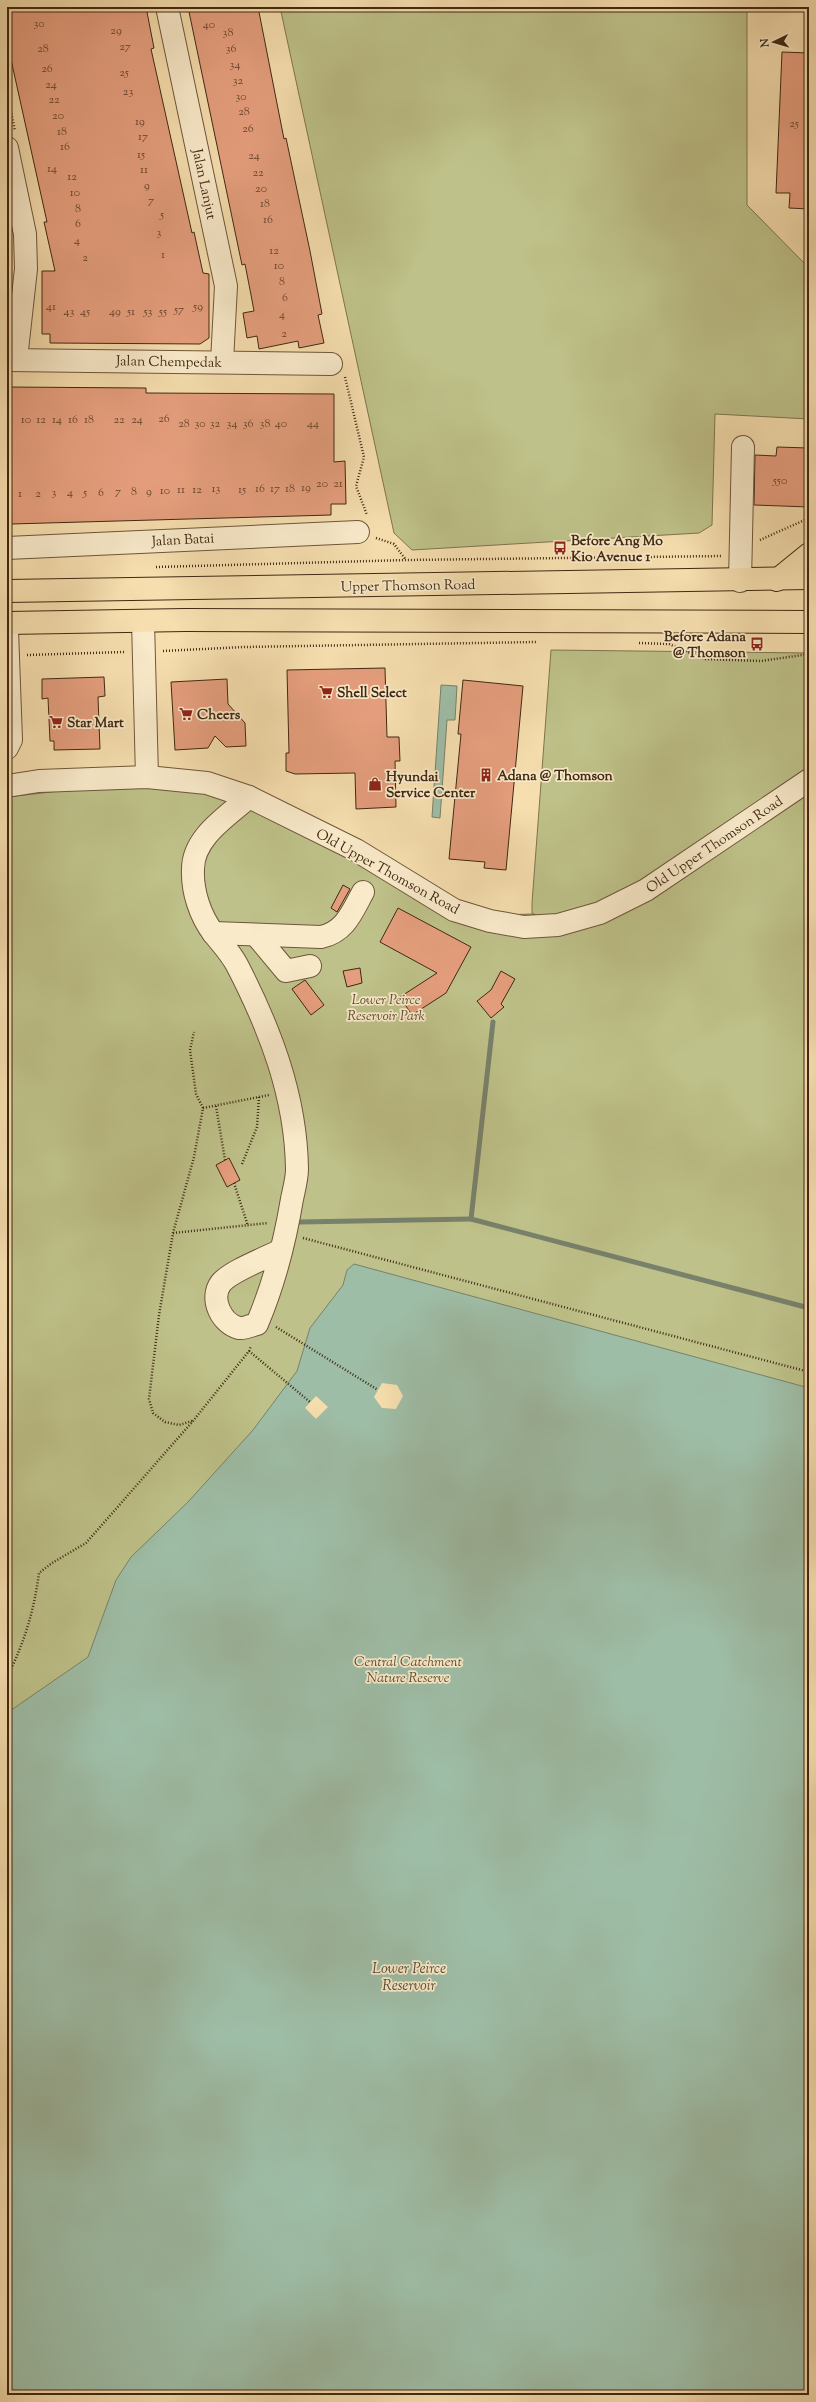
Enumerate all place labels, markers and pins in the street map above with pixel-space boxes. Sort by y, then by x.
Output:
place label: Before Ang Mo Kio Avenue 1 [571,532,663,568]
bus stop icon: Before Ang Mo Kio Avenue 1 [552,540,568,556]
place label: Before Adana @ Thomson [664,628,747,664]
bus stop icon: Before Adana @ Thomson [749,636,765,652]
supermarket icon: Shell Select [318,684,334,700]
place label: Shell Select [337,684,407,704]
supermarket icon: Cheers [178,706,194,722]
place label: Cheers [197,706,241,726]
supermarket icon: Star Mart [48,714,64,730]
place label: Star Mart [67,714,124,734]
building icon: Adana @ Thomson [478,767,494,783]
place label: Adana @ Thomson [497,767,614,787]
place label: Hyundai Service Center [386,768,476,804]
shop icon: Hyundai Service Center [367,776,383,792]

